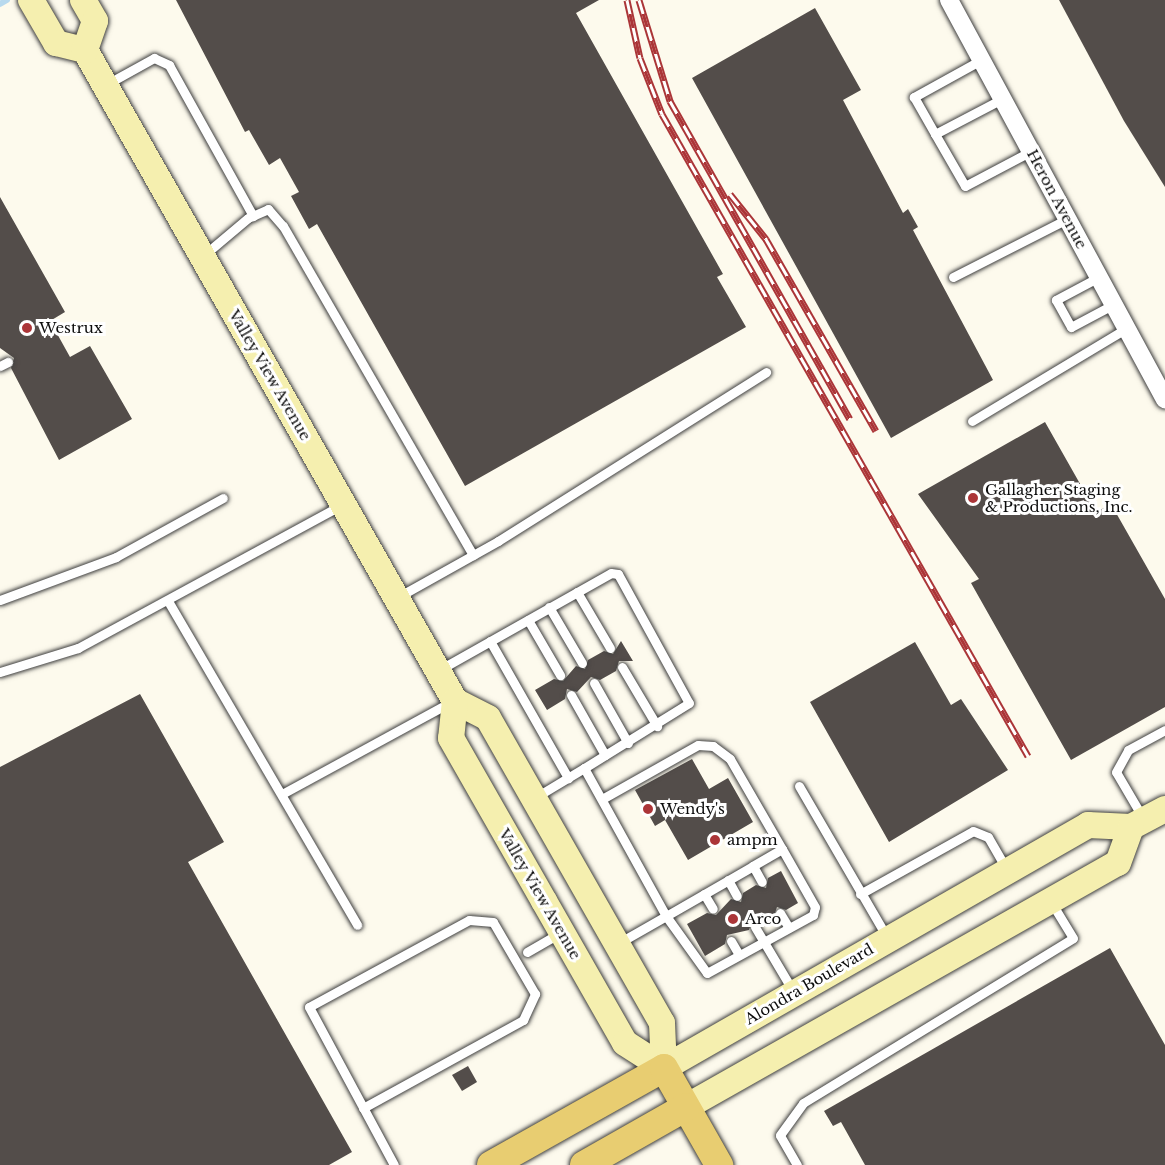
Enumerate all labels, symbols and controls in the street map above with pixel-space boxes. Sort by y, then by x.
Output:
street label: Heron Avenue [1023,146,1091,252]
street label: Valley View Avenue [225,306,315,444]
place label: Westrux [39,319,103,337]
marker: Westrux [20,321,34,335]
place label: Gallagher Staging & Productions, Inc. [985,480,1133,515]
marker: Gallagher Staging & Productions, Inc. [966,491,980,505]
place label: Wendy's [660,800,725,818]
marker: Wendy's [641,802,655,816]
street label: Valley View Avenue [495,825,585,963]
place label: ampm [727,831,778,849]
marker: ampm [708,833,722,847]
place label: Arco [745,910,781,928]
marker: Arco [726,912,740,926]
street label: Alondra Boulevard [741,940,877,1028]

